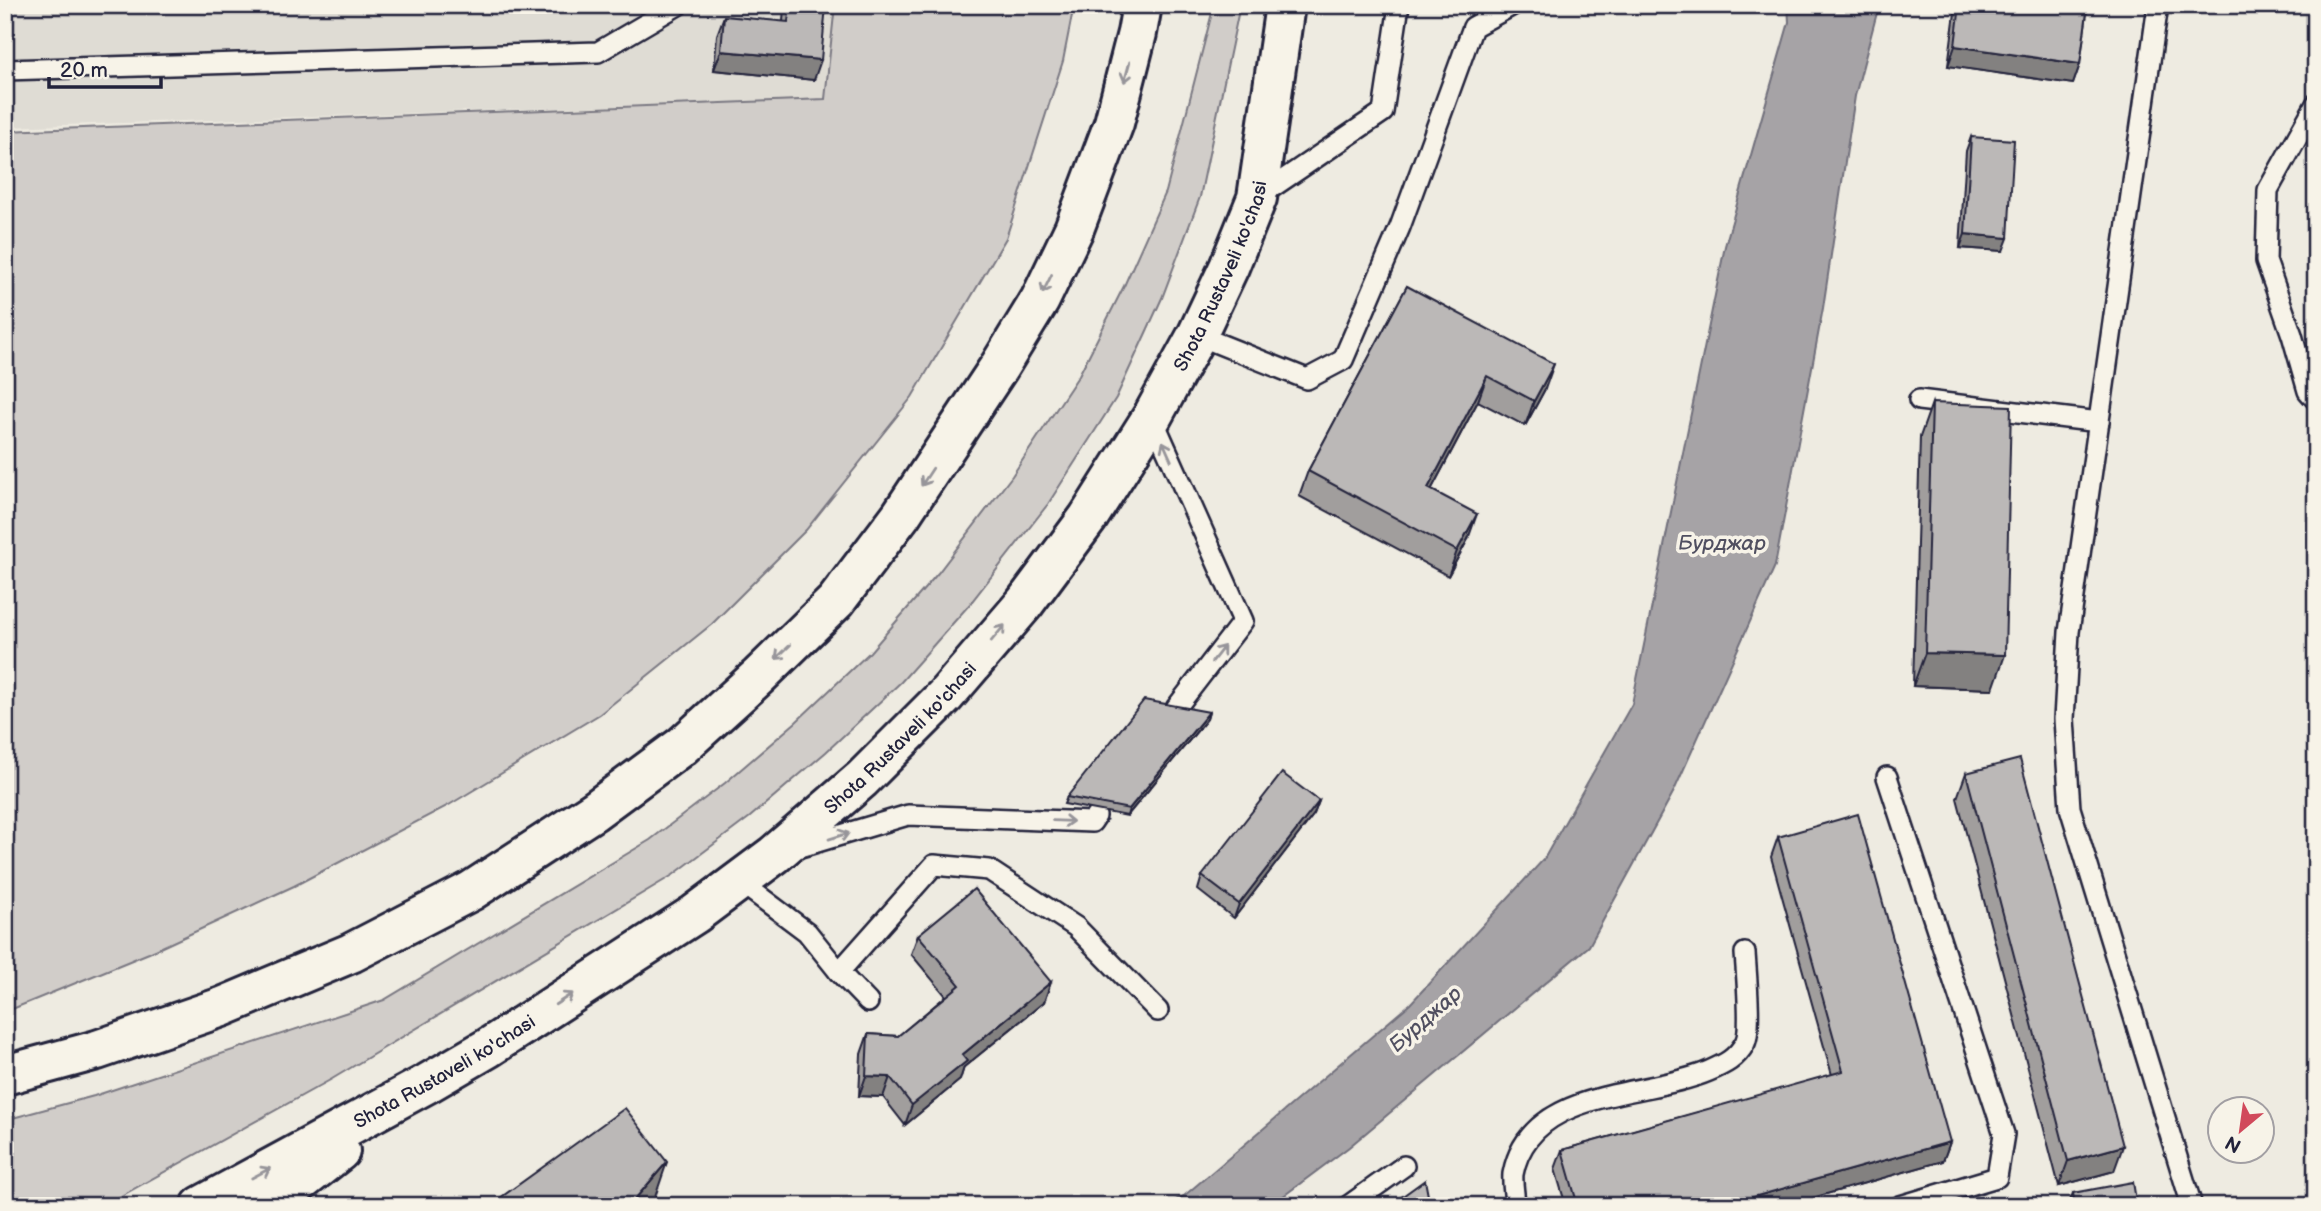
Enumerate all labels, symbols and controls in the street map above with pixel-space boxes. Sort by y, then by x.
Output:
scale bar [49,46,161,90]
text: 20 m [60,58,108,83]
one-way arrow [1120,60,1133,83]
street label: Shota Rustaveli ko'chasi [1169,179,1272,376]
one-way arrow [1040,273,1054,294]
one-way arrow [1160,441,1173,462]
one-way arrow [919,467,934,486]
water label: Бурджар [1678,531,1766,556]
one-way arrow [990,625,1006,643]
one-way arrow [775,644,792,661]
one-way arrow [1210,645,1225,664]
street label: Shota Rustaveli ko'chasi [820,658,982,820]
one-way arrow [1052,814,1075,828]
one-way arrow [828,828,850,841]
water label: Бурджар [1384,981,1467,1058]
one-way arrow [554,991,573,1006]
street label: Shota Rustaveli ko'chasi [350,1011,540,1134]
north arrow [2206,1096,2276,1166]
text: N [2222,1130,2245,1157]
one-way arrow [250,1166,271,1180]

